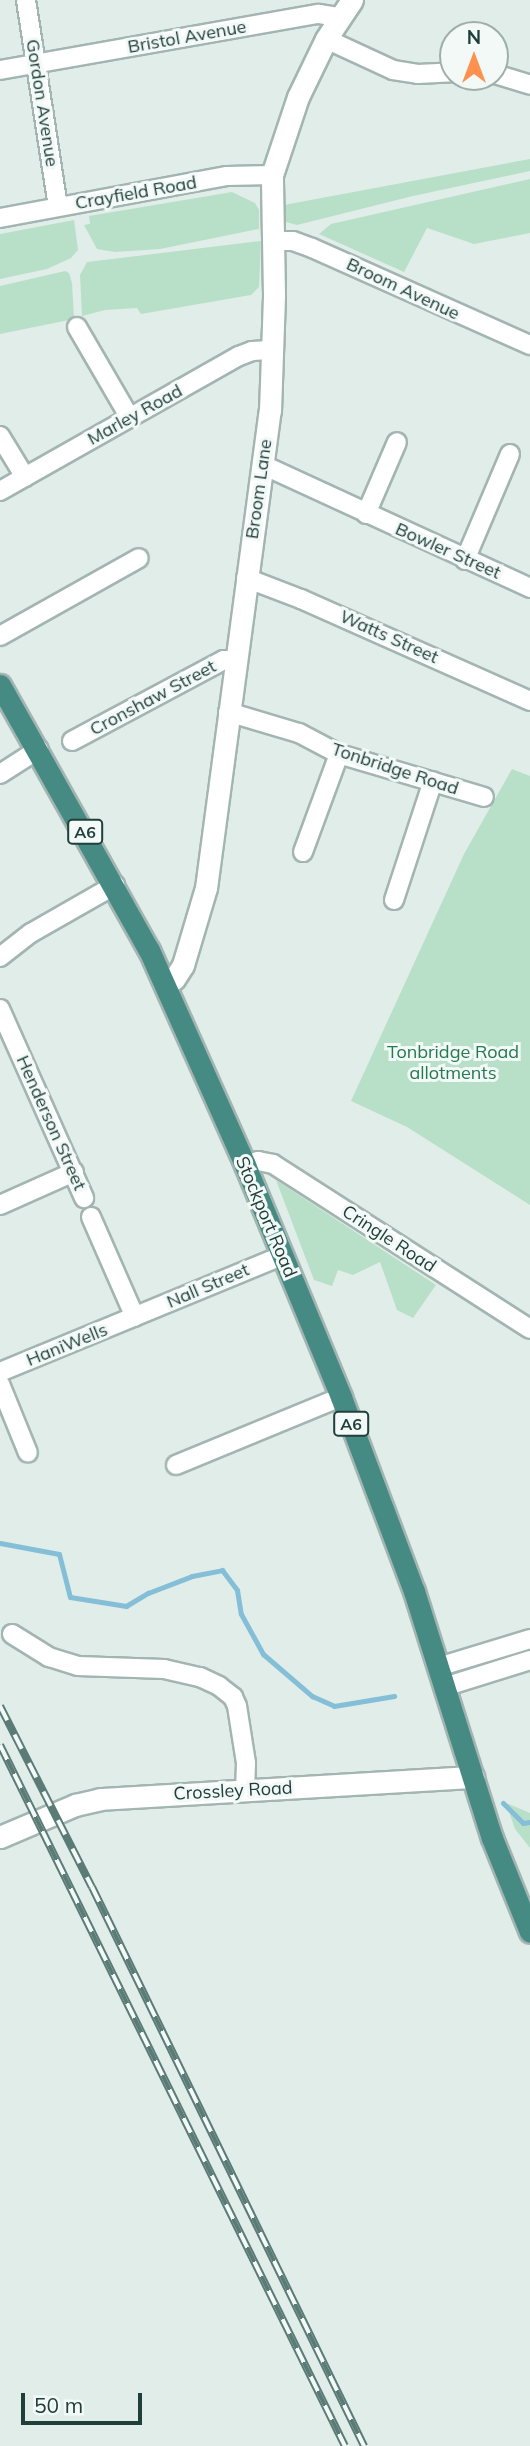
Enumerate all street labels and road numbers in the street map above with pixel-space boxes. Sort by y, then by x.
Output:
street label: Bristol Avenue [126,16,248,58]
street label: Gordon Avenue [21,38,63,168]
street label: Crayfield Road [73,172,199,214]
street label: Broom Avenue [343,253,463,325]
street label: Marley Road [84,380,186,450]
street label: Broom Lane [241,438,277,540]
street label: Bowler Street [392,518,504,584]
street label: Watts Street [336,606,442,668]
street label: Cronshaw Street [86,656,220,740]
street label: Tonbridge Road [329,738,461,800]
road number: A6 [66,820,104,845]
street label: Henderson Street [12,1052,90,1194]
street label: Stockport Road [231,1153,301,1281]
street label: Cringle Road [338,1201,440,1277]
street label: Nall Street [164,1259,252,1313]
street label: HaniWells [23,1319,111,1371]
road number: A6 [332,1412,370,1436]
street label: Crossley Road [173,1777,293,1805]

